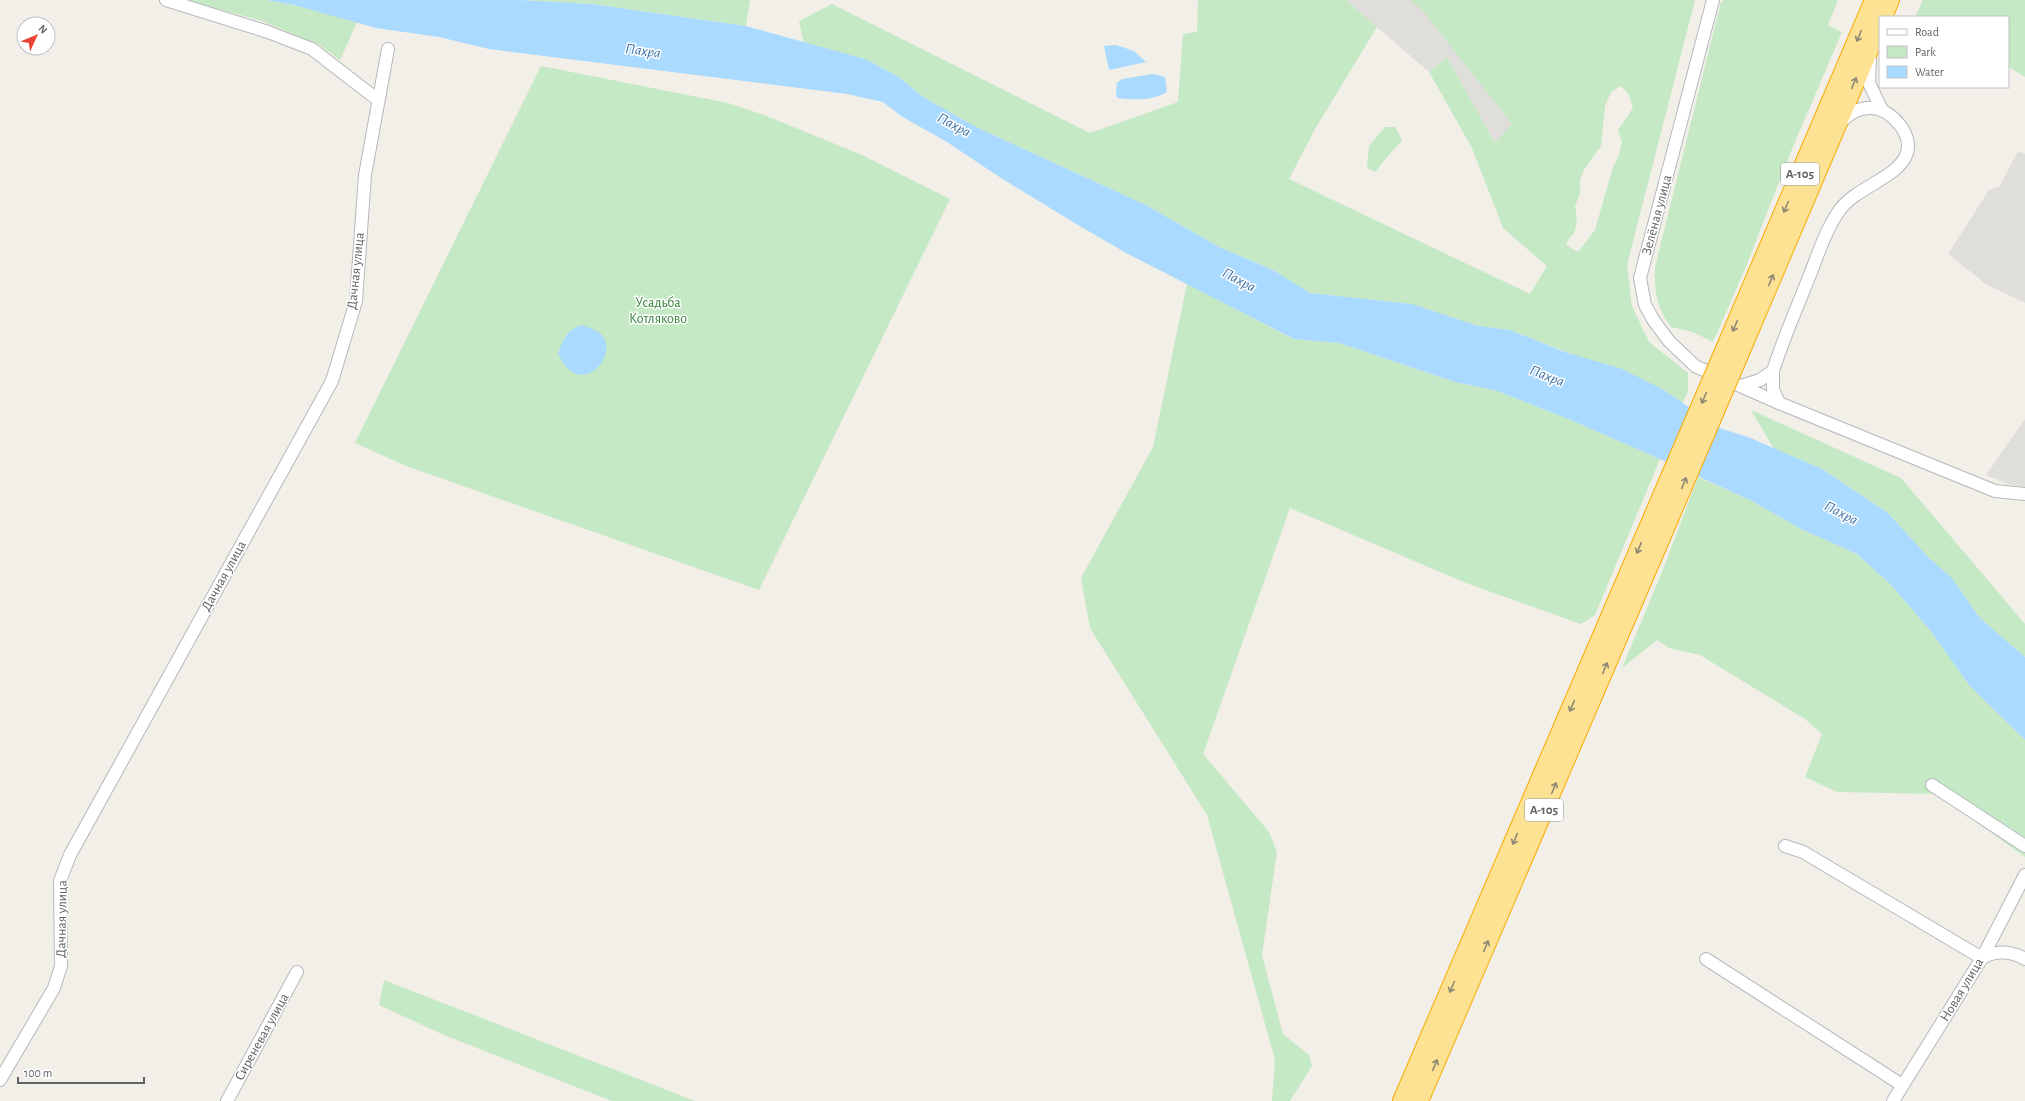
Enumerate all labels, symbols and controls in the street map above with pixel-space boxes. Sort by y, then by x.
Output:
north arrow [16,16,56,56]
legend [1879,16,2009,88]
text: N [36,23,49,36]
text: Road [1915,26,1939,38]
one-way arrow [1855,29,1862,41]
water label: Пахра [624,41,662,61]
text: Park [1915,46,1936,58]
text: Water [1915,66,1944,78]
one-way arrow [1851,78,1859,90]
water label: Пахра [935,110,973,140]
road number: А-105 [1781,163,1819,185]
street label: Зелёная улица [1640,173,1675,257]
one-way arrow [1782,200,1789,212]
street label: Дачная улица [345,231,367,310]
water label: Пахра [1220,265,1258,295]
one-way arrow [1767,275,1775,287]
park label: Усадьба Котляково [629,296,687,326]
one-way arrow [1731,320,1738,332]
water label: Пахра [1528,363,1566,389]
one-way arrow [1700,391,1707,403]
one-way arrow [1681,477,1689,489]
water label: Пахра [1822,498,1860,528]
street label: Дачная улица [199,538,249,613]
one-way arrow [1635,542,1643,554]
one-way arrow [1602,663,1609,675]
one-way arrow [1567,700,1575,712]
one-way arrow [1550,782,1558,794]
road number: А-105 [1525,799,1563,821]
one-way arrow [1511,832,1518,844]
street label: Дачная улица [54,879,70,958]
one-way arrow [1483,940,1490,952]
street label: Новая улица [1938,955,1987,1024]
one-way arrow [1447,981,1455,993]
street label: Сиреневая улица [232,991,292,1083]
scale bar [18,1059,144,1085]
one-way arrow [1431,1060,1439,1072]
text: 100 m [24,1067,52,1079]

